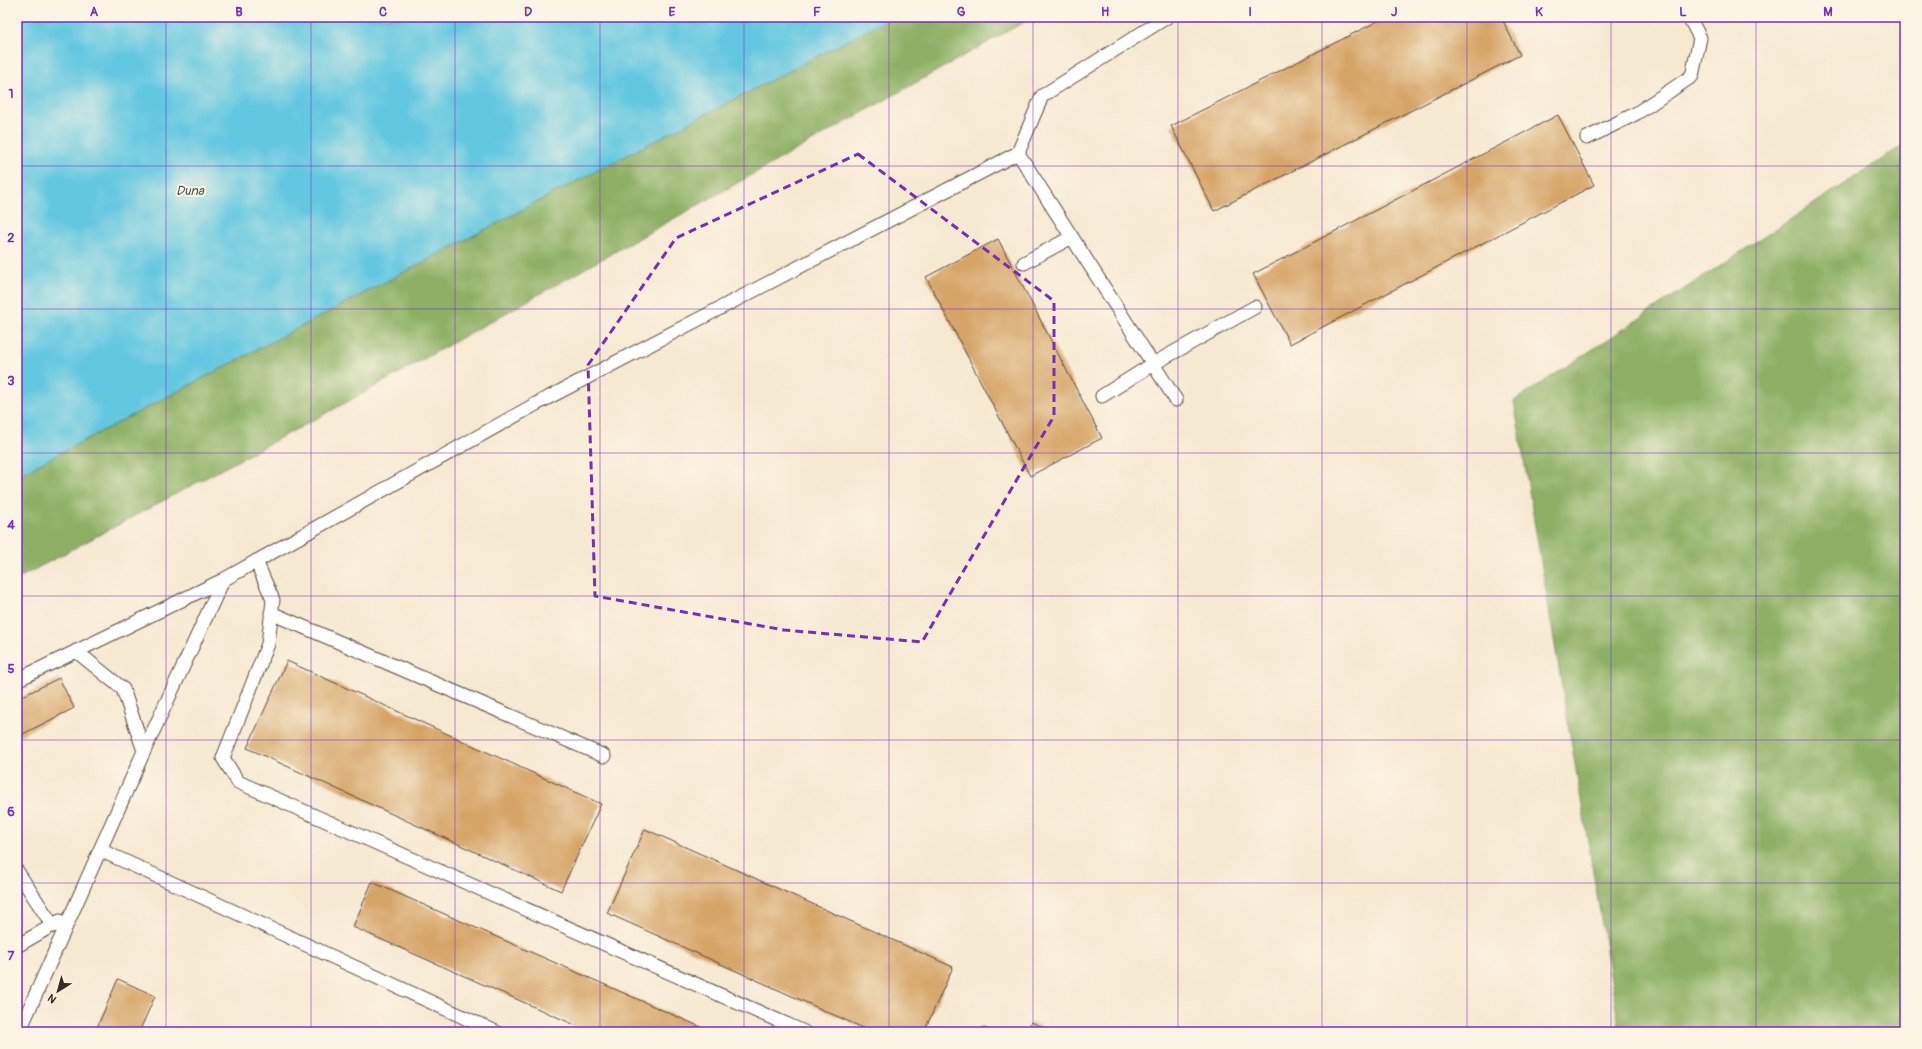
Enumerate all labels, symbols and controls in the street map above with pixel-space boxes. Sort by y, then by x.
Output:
text: A [90,4,99,20]
text: B [235,4,243,20]
text: C [379,4,387,20]
text: D [524,4,532,20]
text: E [669,4,676,20]
text: F [813,4,821,20]
text: G [957,4,966,20]
text: H [1101,4,1109,20]
text: I [1248,4,1252,20]
text: J [1391,4,1397,20]
text: K [1535,4,1543,20]
text: L [1679,4,1687,20]
text: M [1823,4,1833,20]
text: 1 [8,86,14,102]
water label: Duna [176,183,205,199]
text: 2 [7,230,15,246]
text: 3 [7,373,15,389]
text: 4 [7,517,15,533]
text: 5 [7,661,15,677]
text: 6 [7,804,15,820]
text: 7 [8,948,15,964]
north arrow [38,971,78,1011]
text: N [45,991,59,1006]

